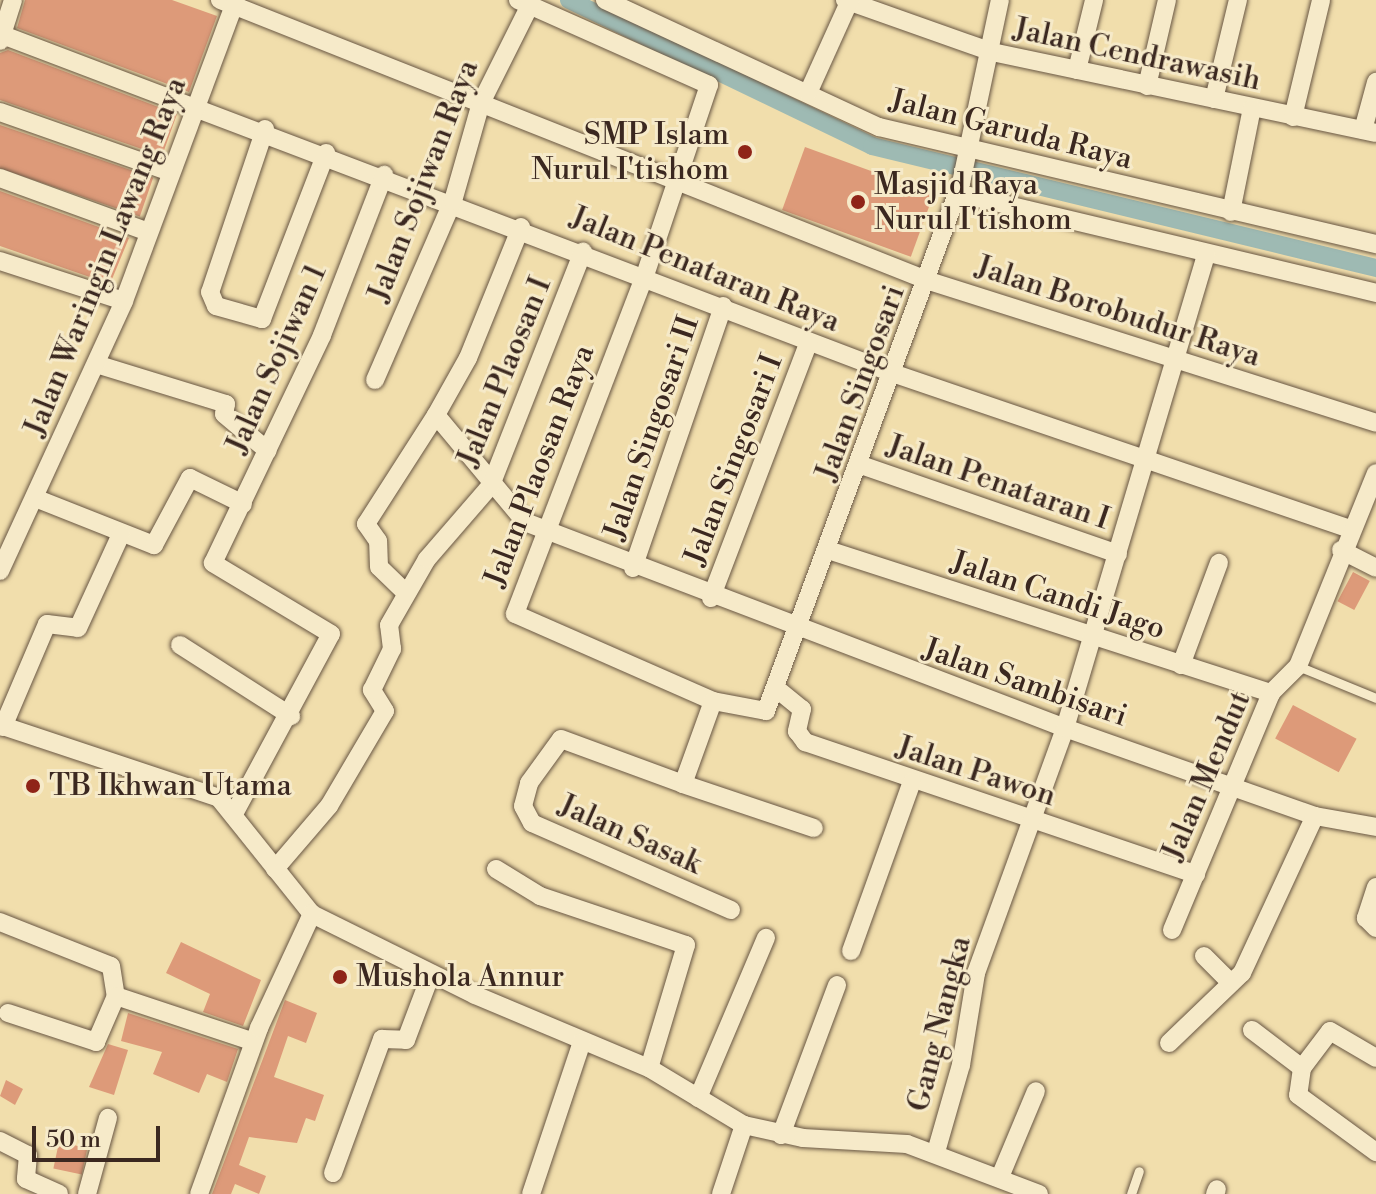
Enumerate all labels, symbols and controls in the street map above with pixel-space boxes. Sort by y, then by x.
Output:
street label: Jalan Cendrawasih [1010,11,1264,99]
street label: Jalan Sojiwan Raya [361,55,487,307]
street label: Jalan Waringin Lawang Raya [17,72,195,442]
street label: Jalan Garuda Raya [886,82,1136,178]
place label: SMP Islam Nurul I'tishom [531,117,729,188]
marker: SMP Islam Nurul I'tishom [736,143,754,161]
place label: Masjid Raya Nurul I'tishom [874,167,1072,238]
marker: Masjid Raya Nurul I'tishom [849,193,867,211]
street label: Jalan Penataran Raya [565,200,845,340]
street label: Jalan Borobudur Raya [971,249,1265,375]
street label: Jalan Sojiwan 1 [219,259,335,459]
street label: Jalan Plaosan I [451,272,559,472]
street label: Jalan Singosari [809,280,913,486]
street label: Jalan Singosari II [597,311,707,545]
street label: Jalan Plaosan Raya [477,340,603,592]
street label: Jalan Singosari I [677,350,791,570]
street label: Jalan Penataran I [882,428,1114,538]
street label: Jalan Candi Jago [946,544,1170,648]
street label: Jalan Sambisari [918,631,1132,735]
street label: Jalan Mendut [1155,686,1259,866]
street label: Jalan Pawon [892,729,1060,815]
place label: TB Ikhwan Utama [49,768,292,804]
marker: TB Ikhwan Utama [24,777,42,795]
street label: Jalan Sasak [553,788,707,882]
street label: Gang Nangka [901,933,979,1115]
place label: Mushola Annur [356,959,564,995]
marker: Mushola Annur [331,968,349,986]
scale bar [36,1110,164,1160]
text: 50 m [46,1125,101,1155]

